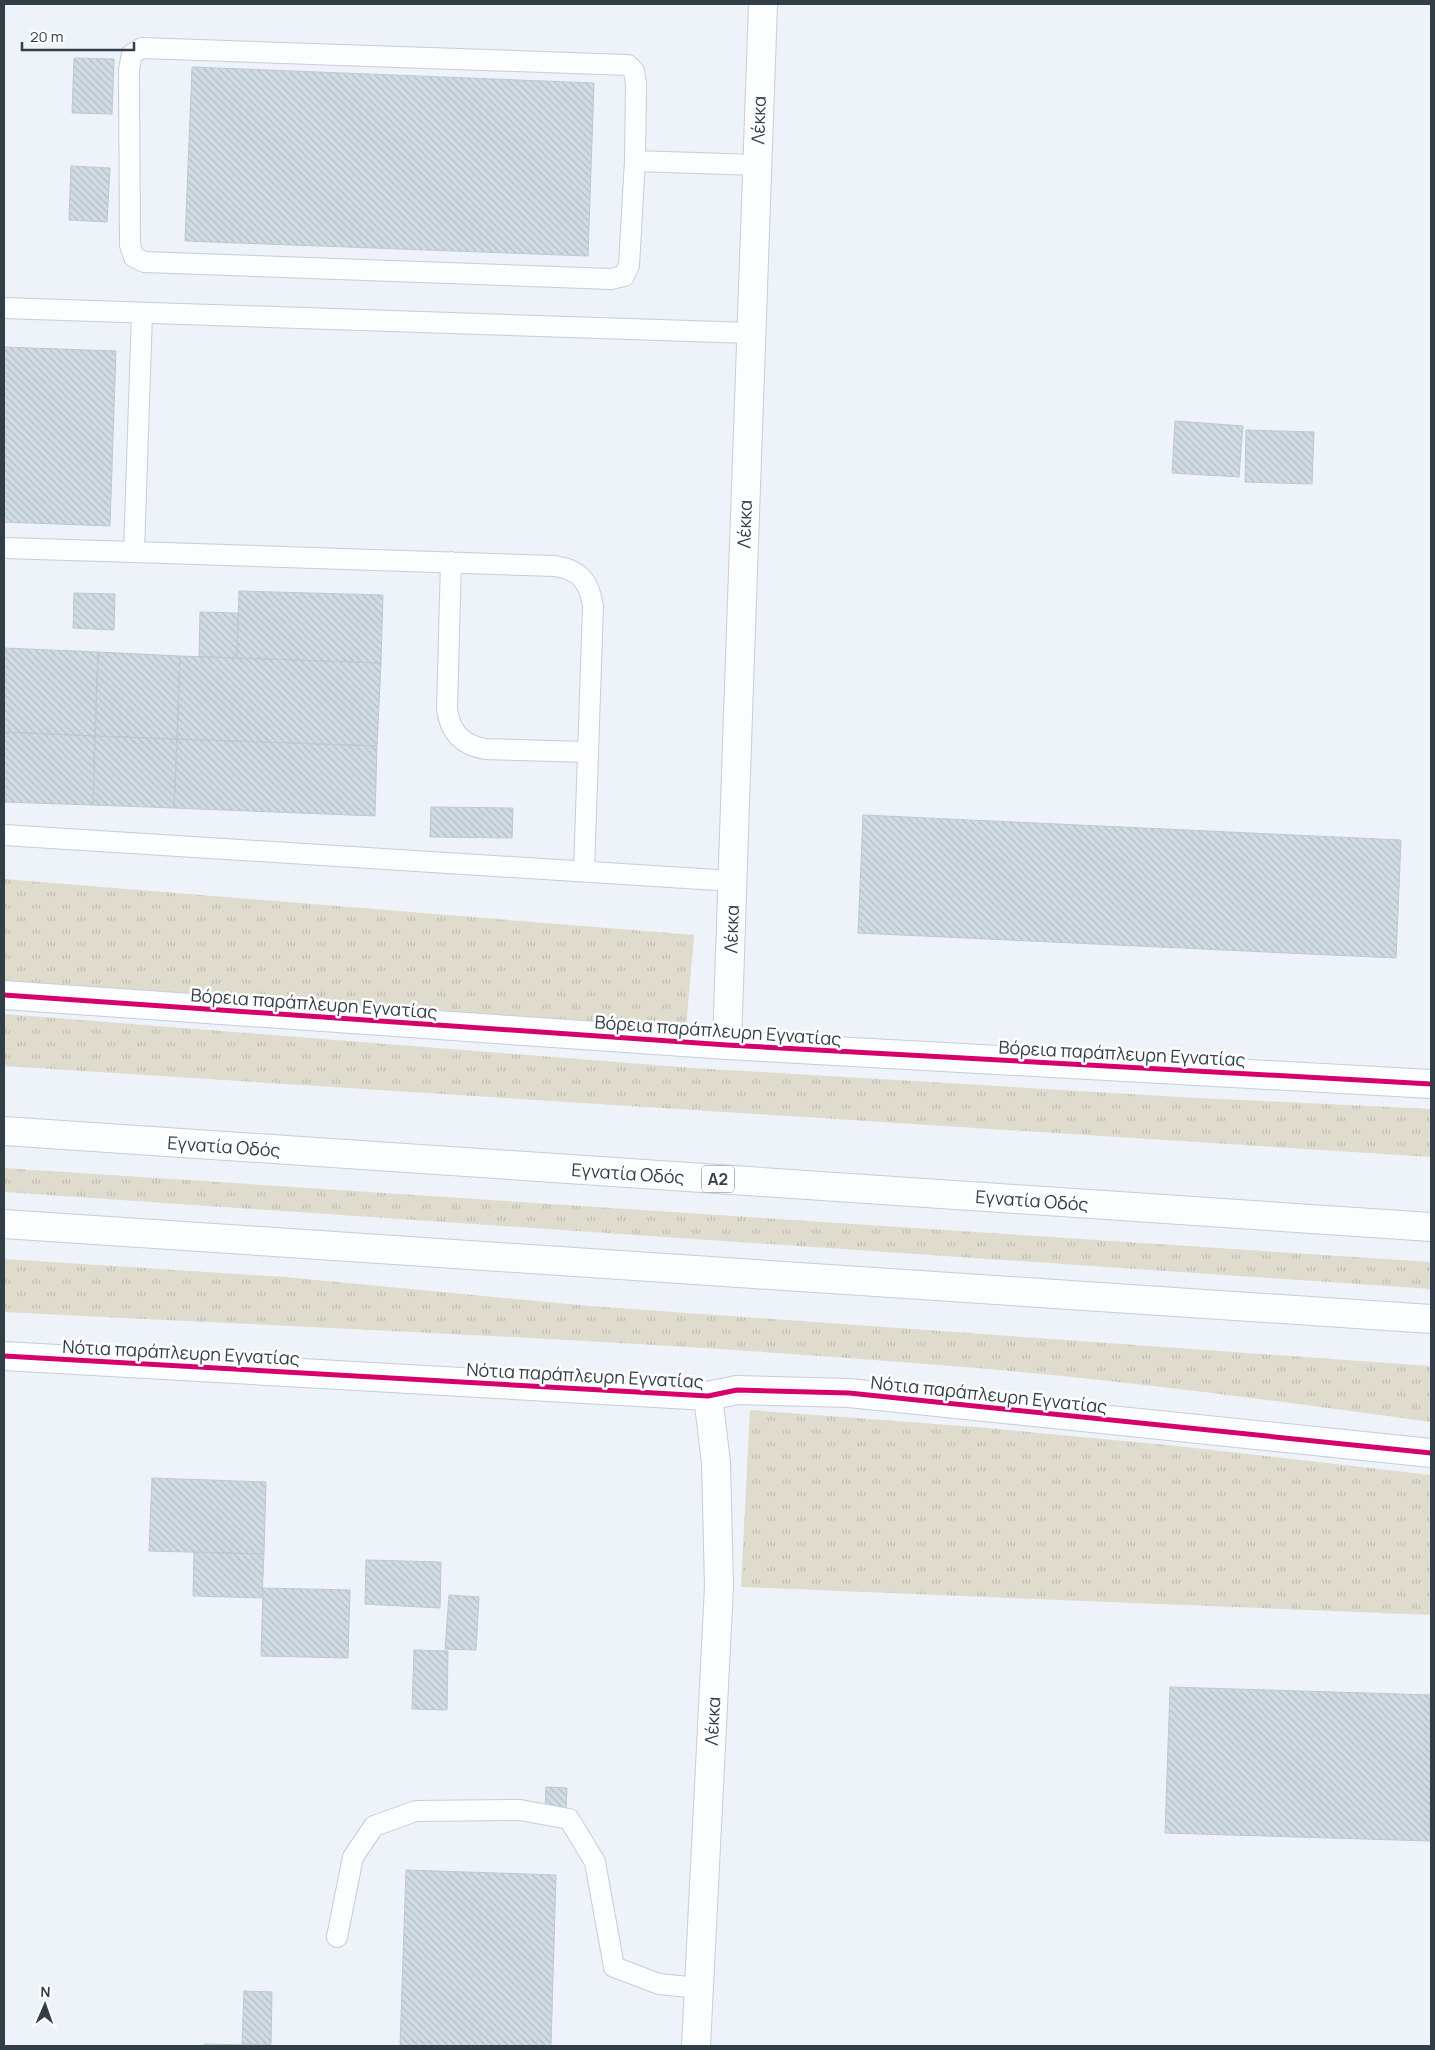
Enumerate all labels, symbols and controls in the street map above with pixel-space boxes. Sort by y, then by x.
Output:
scale bar [22,20,135,52]
text: 20 m [30,26,63,47]
street label: Λέκκα [745,95,771,145]
street label: Λέκκα [731,499,757,549]
street label: Λέκκα [718,904,744,954]
street label: Βόρεια παράπλευρη Εγνατίας [190,982,438,1024]
street label: Βόρεια παράπλευρη Εγνατίας [594,1009,842,1051]
street label: Βόρεια παράπλευρη Εγνατίας [998,1035,1246,1071]
street label: Εγνατία Οδός [167,1130,281,1162]
street label: Εγνατία Οδός [571,1157,685,1189]
road number: Α2 [702,1166,734,1192]
street label: Εγνατία Οδός [975,1184,1089,1216]
street label: Νότια παράπλευρη Εγνατίας [62,1334,300,1370]
street label: Νότια παράπλευρη Εγνατίας [466,1357,704,1393]
street label: Νότια παράπλευρη Εγνατίας [870,1370,1109,1418]
street label: Λέκκα [699,1696,725,1746]
north arrow [20,1980,70,2030]
text: N [40,1982,51,2001]

